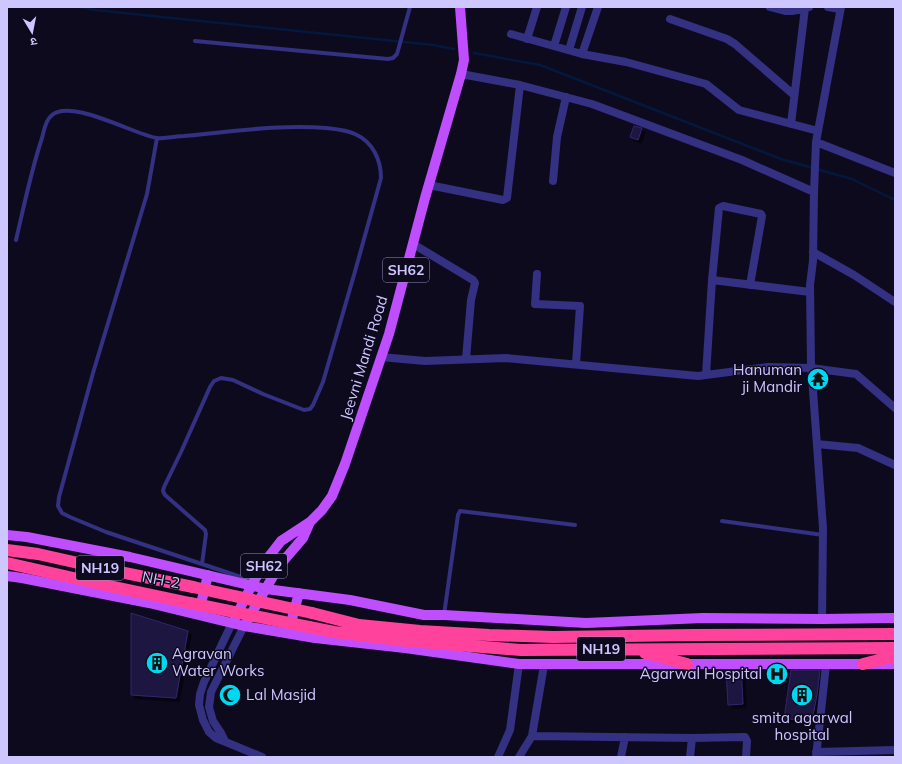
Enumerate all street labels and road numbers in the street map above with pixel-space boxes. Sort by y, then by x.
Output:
road number: SH62 [383,258,429,282]
street label: Jeevni Mandi Road [336,293,392,422]
road number: SH62 [241,554,287,578]
road number: NH19 [76,556,124,580]
street label: NH-2 [141,567,182,592]
road number: NH19 [577,637,625,661]

